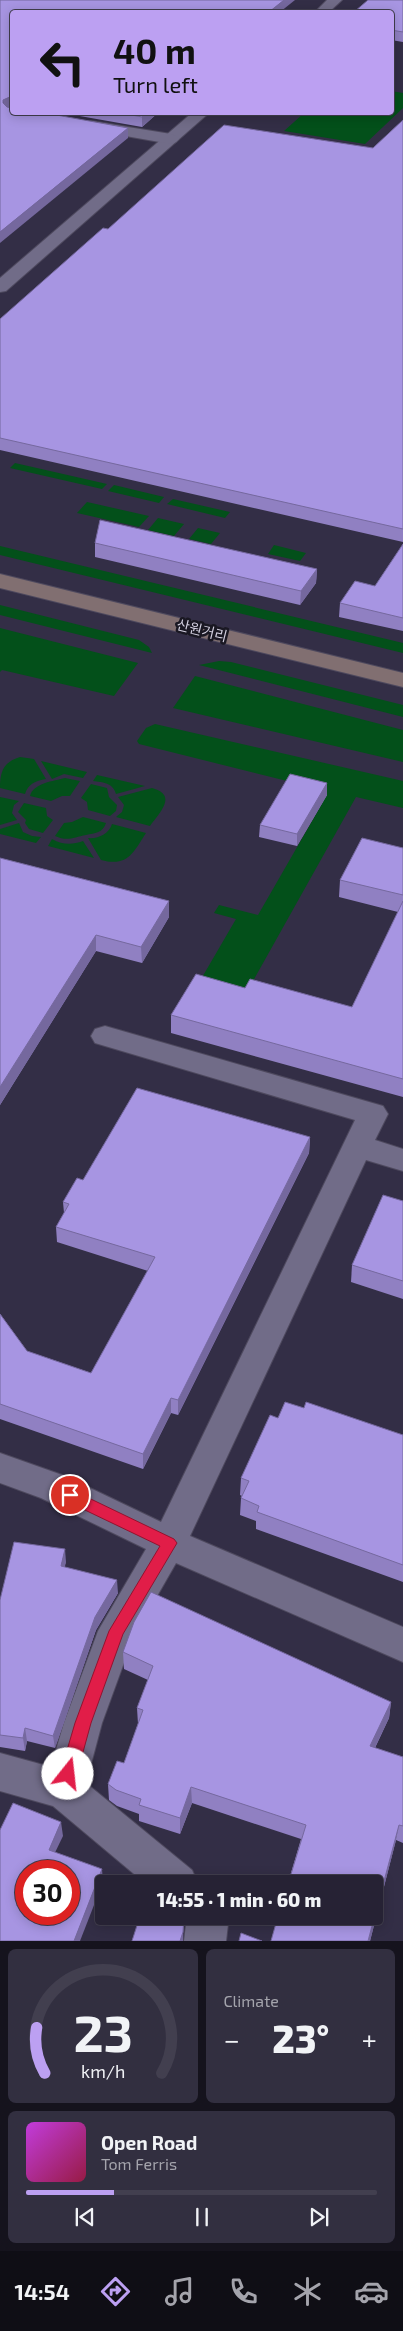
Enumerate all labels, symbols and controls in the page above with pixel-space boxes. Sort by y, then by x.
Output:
text: 40 m [113,29,196,71]
icon: left [30,30,95,95]
text: Turn left [113,71,198,97]
street label: 산원거리 [175,616,229,644]
pin [49,1474,91,1516]
icon: arrive [56,1481,84,1509]
position arrow [41,1747,93,1799]
speed limit sign: 30 [15,1860,80,1925]
text: 14:55 · 1 min · 60 m [157,1888,321,1911]
text: Climate [224,1991,279,2010]
text: 23 [73,2000,133,2062]
text: 23° [272,2015,329,2061]
text: − [224,2022,240,2056]
text: + [362,2022,377,2056]
text: km/h [81,2060,125,2082]
text: Open Road [101,2131,197,2154]
text: Tom Ferris [101,2154,177,2173]
icon: previous [71,2203,99,2231]
icon: pause [188,2203,216,2231]
icon: next [305,2203,333,2231]
icon: directions [98,2274,133,2309]
icon: music [162,2274,197,2309]
icon: phone [226,2274,261,2309]
icon: climate [290,2274,325,2309]
icon: car [354,2274,389,2309]
text: 14:54 [14,2278,70,2304]

